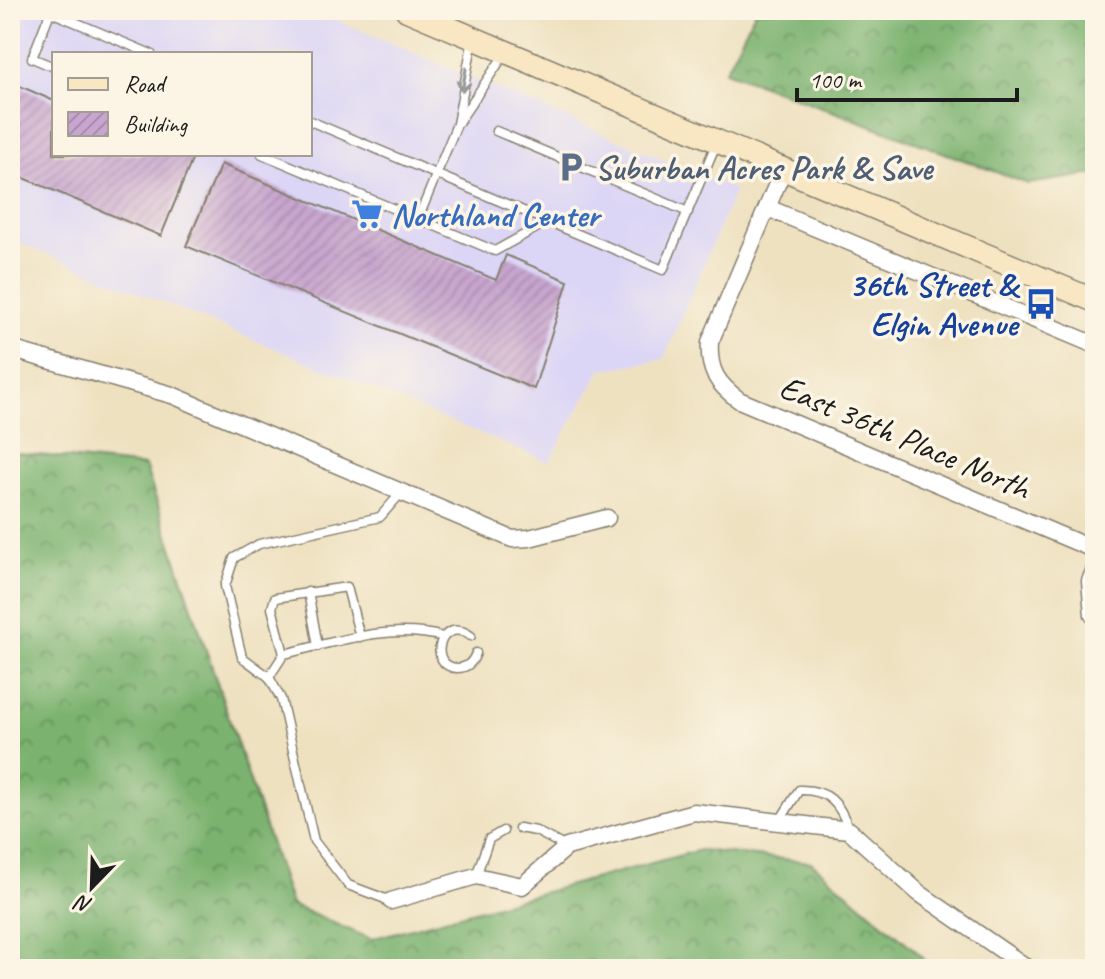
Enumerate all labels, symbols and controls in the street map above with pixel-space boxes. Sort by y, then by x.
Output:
legend [52,52,312,156]
scale bar [797,52,1017,102]
text: 100 m [809,65,863,95]
one-way arrow [455,67,470,93]
text: Road [124,69,168,99]
text: Building [124,109,189,139]
place label: Suburban Acres Park & Save [595,146,935,189]
parking icon: Suburban Acres Park & Save [554,150,588,184]
place label: Northland Center [391,193,603,236]
supermarket icon: Northland Center [350,197,384,231]
place label: 36th Street & Elgin Avenue [849,263,1021,345]
bus stop icon: 36th Street & Elgin Avenue [1024,287,1058,321]
street label: East 36th Place North [773,365,1039,510]
north arrow [52,847,132,927]
text: N [70,888,96,920]

